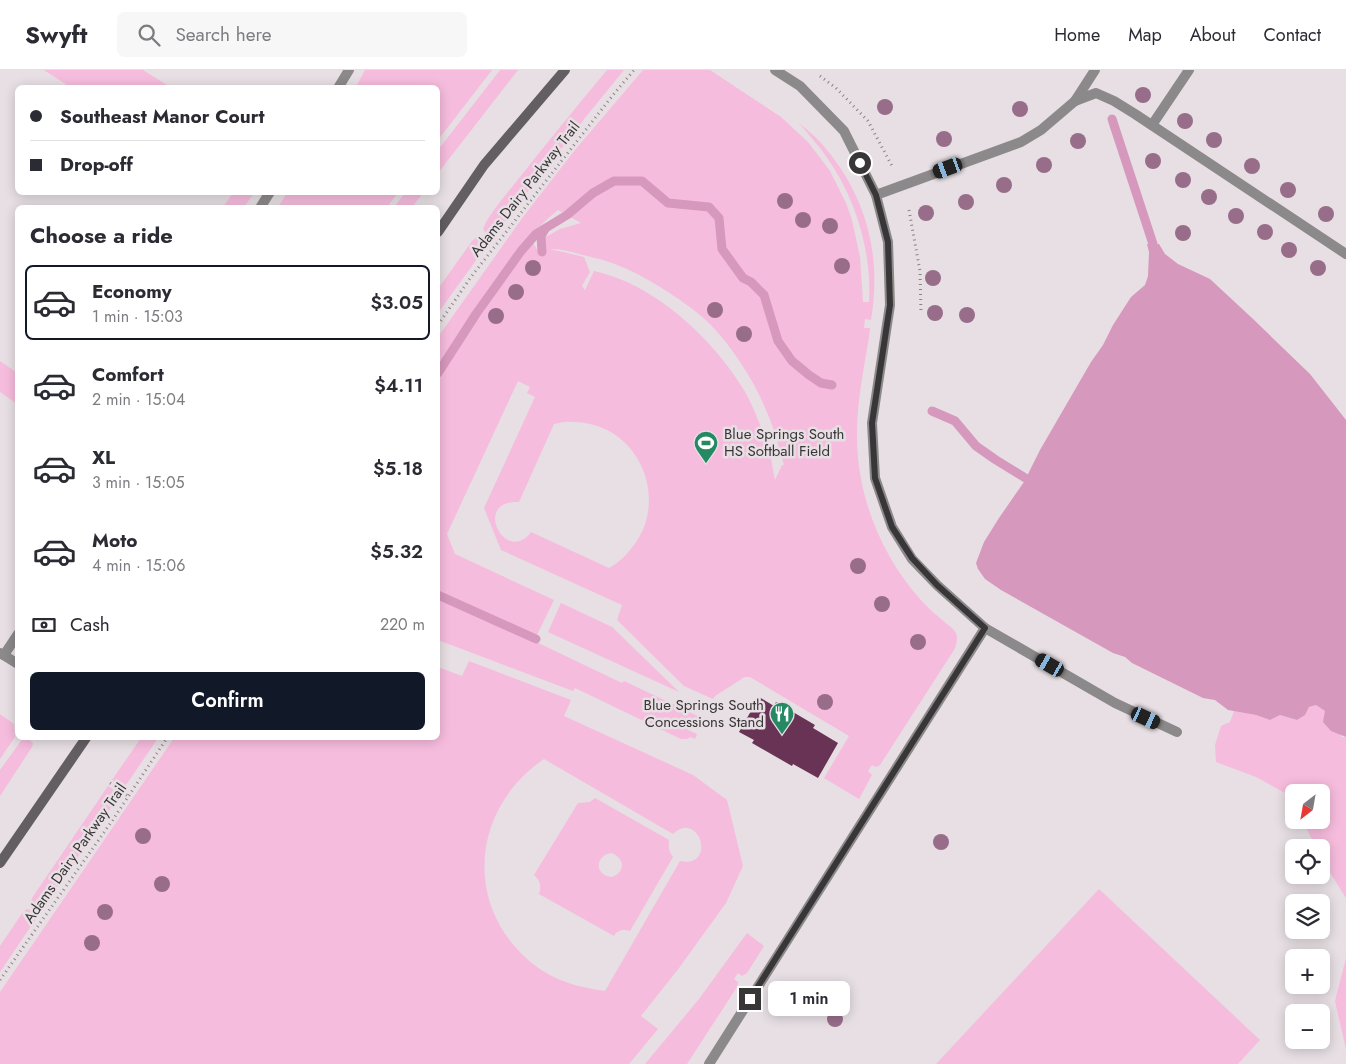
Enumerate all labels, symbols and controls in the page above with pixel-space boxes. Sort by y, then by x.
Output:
search box [117,12,467,57]
text: Swyft [25,17,87,52]
icon: search [135,21,163,49]
text: Search here [175,21,272,48]
text: Home [1054,22,1100,48]
text: Map [1128,22,1162,48]
text: About [1190,22,1235,48]
text: Contact [1263,22,1321,48]
text: Southeast Manor Court [60,103,265,130]
street label: Adams Dairy Parkway Trail [465,117,585,261]
text: Drop-off [60,151,133,178]
route start [849,152,871,174]
car [931,156,964,180]
text: Choose a ride [30,219,173,251]
text: Economy [92,278,172,305]
icon: car [32,280,77,325]
text: $3.05 [370,289,423,316]
text: 1 min · 15:03 [92,305,183,328]
text: Comfort [92,361,164,388]
icon: car [32,363,77,408]
text: $4.11 [374,372,423,399]
text: 2 min · 15:04 [92,388,185,411]
place label: Blue Springs South HS Softball Field [724,423,844,462]
sports icon: Blue Springs South HS Softball Field [693,430,719,464]
text: XL [92,444,115,471]
icon: car [32,446,77,491]
text: $5.18 [373,455,423,482]
text: 3 min · 15:05 [92,471,185,494]
text: Moto [92,527,137,554]
icon: car [32,529,77,574]
text: $5.32 [370,538,423,565]
text: 4 min · 15:06 [92,554,185,577]
icon: cash [30,611,58,639]
text: Cash [70,611,110,638]
text: 220 m [380,613,425,636]
car [1033,651,1066,679]
button: Confirm [30,672,425,730]
place label: Blue Springs South Concessions Stand [644,694,764,733]
restaurant icon: Blue Springs South Concessions Stand [769,701,795,735]
car [1129,705,1162,731]
street label: Adams Dairy Parkway Trail [18,778,132,928]
north arrow [1285,784,1330,829]
map controls [1285,784,1330,1049]
button: locate [1285,839,1330,884]
button: layers [1285,894,1330,939]
button: + [1285,949,1330,994]
callout: 1 min [768,982,850,1016]
text: 1 min [790,987,828,1010]
route end [739,988,761,1010]
button: − [1285,1004,1330,1049]

